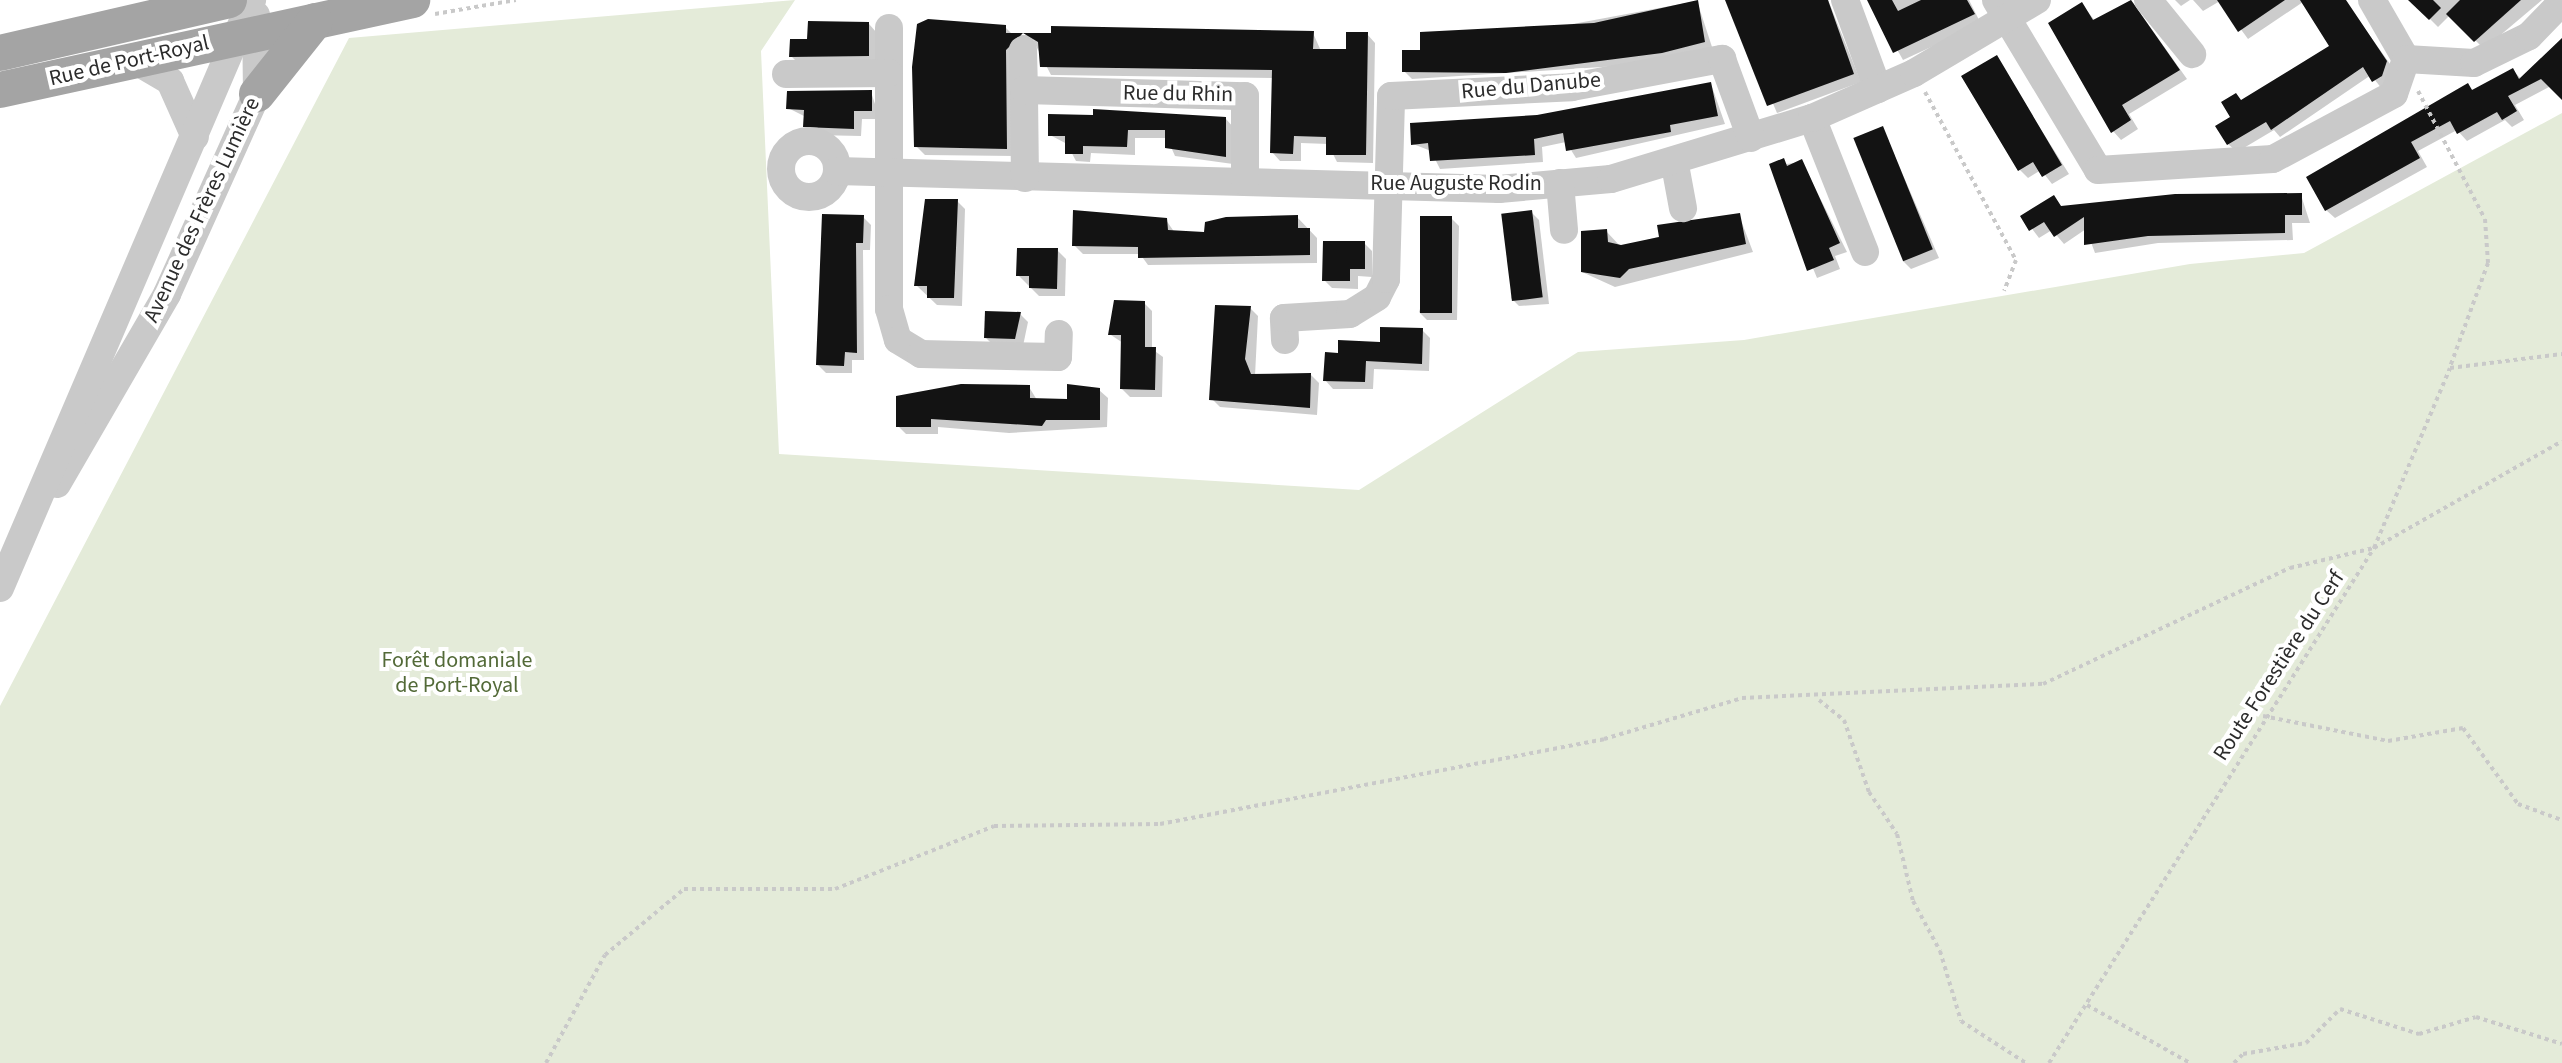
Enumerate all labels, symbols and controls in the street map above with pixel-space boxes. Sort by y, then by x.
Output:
street label: Rue de Port-Royal [47,30,211,92]
street label: Rue du Danube [1460,67,1602,105]
street label: Rue du Rhin [1123,80,1233,108]
street label: Avenue des Frères Lumière [138,93,266,327]
street label: Rue Auguste Rodin [1370,171,1542,197]
street label: Route Forestière du Cerf [2208,566,2350,766]
park label: Forêt domaniale de Port-Royal [382,647,532,698]

